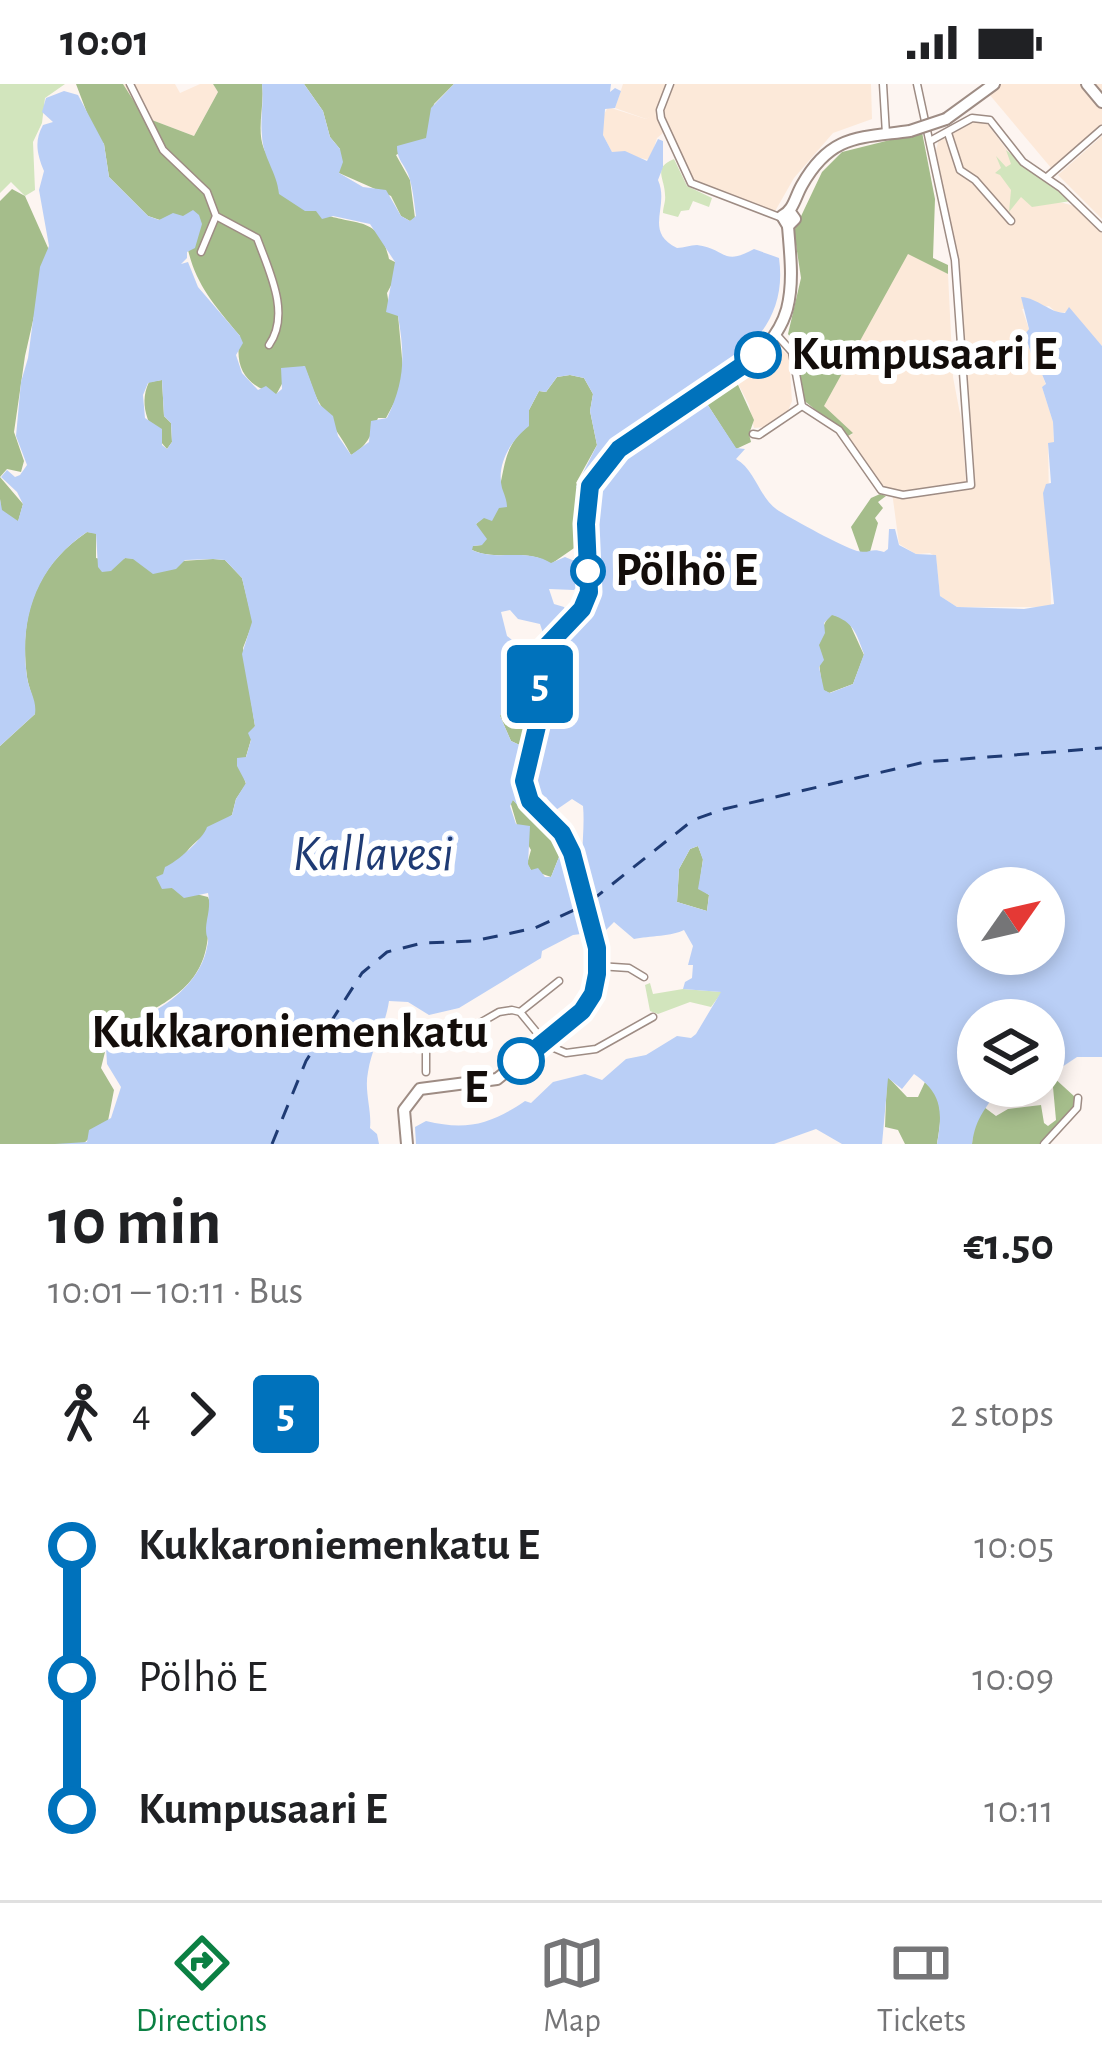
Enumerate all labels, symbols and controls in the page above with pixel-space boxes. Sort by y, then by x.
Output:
text: 10:01 [60,19,150,64]
place label: Kumpusaari E [791,331,1057,379]
marker: Kumpusaari E [736,333,780,377]
place label: Pölhö E [615,547,757,595]
marker: Pölhö E [572,555,604,587]
line badge: 5 [501,645,579,723]
text: 5 [531,663,549,705]
water label: Kallavesi [292,829,454,880]
north arrow [957,867,1065,975]
map controls [957,867,1065,1107]
button: layers [957,999,1065,1107]
place label: Kukkaroniemenkatu E [91,1009,488,1112]
marker: Kukkaroniemenkatu E [499,1039,543,1083]
text: 10 min [48,1190,222,1256]
text: €1.50 [964,1223,1054,1268]
text: 10:01 – 10:11 · Bus [48,1272,303,1311]
icon: walk [48,1381,114,1447]
icon: forward [169,1381,235,1447]
text: 5 [277,1393,295,1435]
text: 4 [132,1395,151,1434]
text: 2 stops [950,1395,1054,1434]
text: Kukkaroniemenkatu E [138,1523,540,1568]
text: 10:05 [974,1527,1054,1566]
text: Pölhö E [138,1655,267,1700]
text: 10:09 [972,1659,1054,1698]
text: Kumpusaari E [138,1787,387,1832]
text: 10:11 [984,1791,1054,1830]
tab: Directions [136,1930,267,2042]
tab: Map [539,1930,605,2042]
tab: Tickets [877,1930,966,2042]

